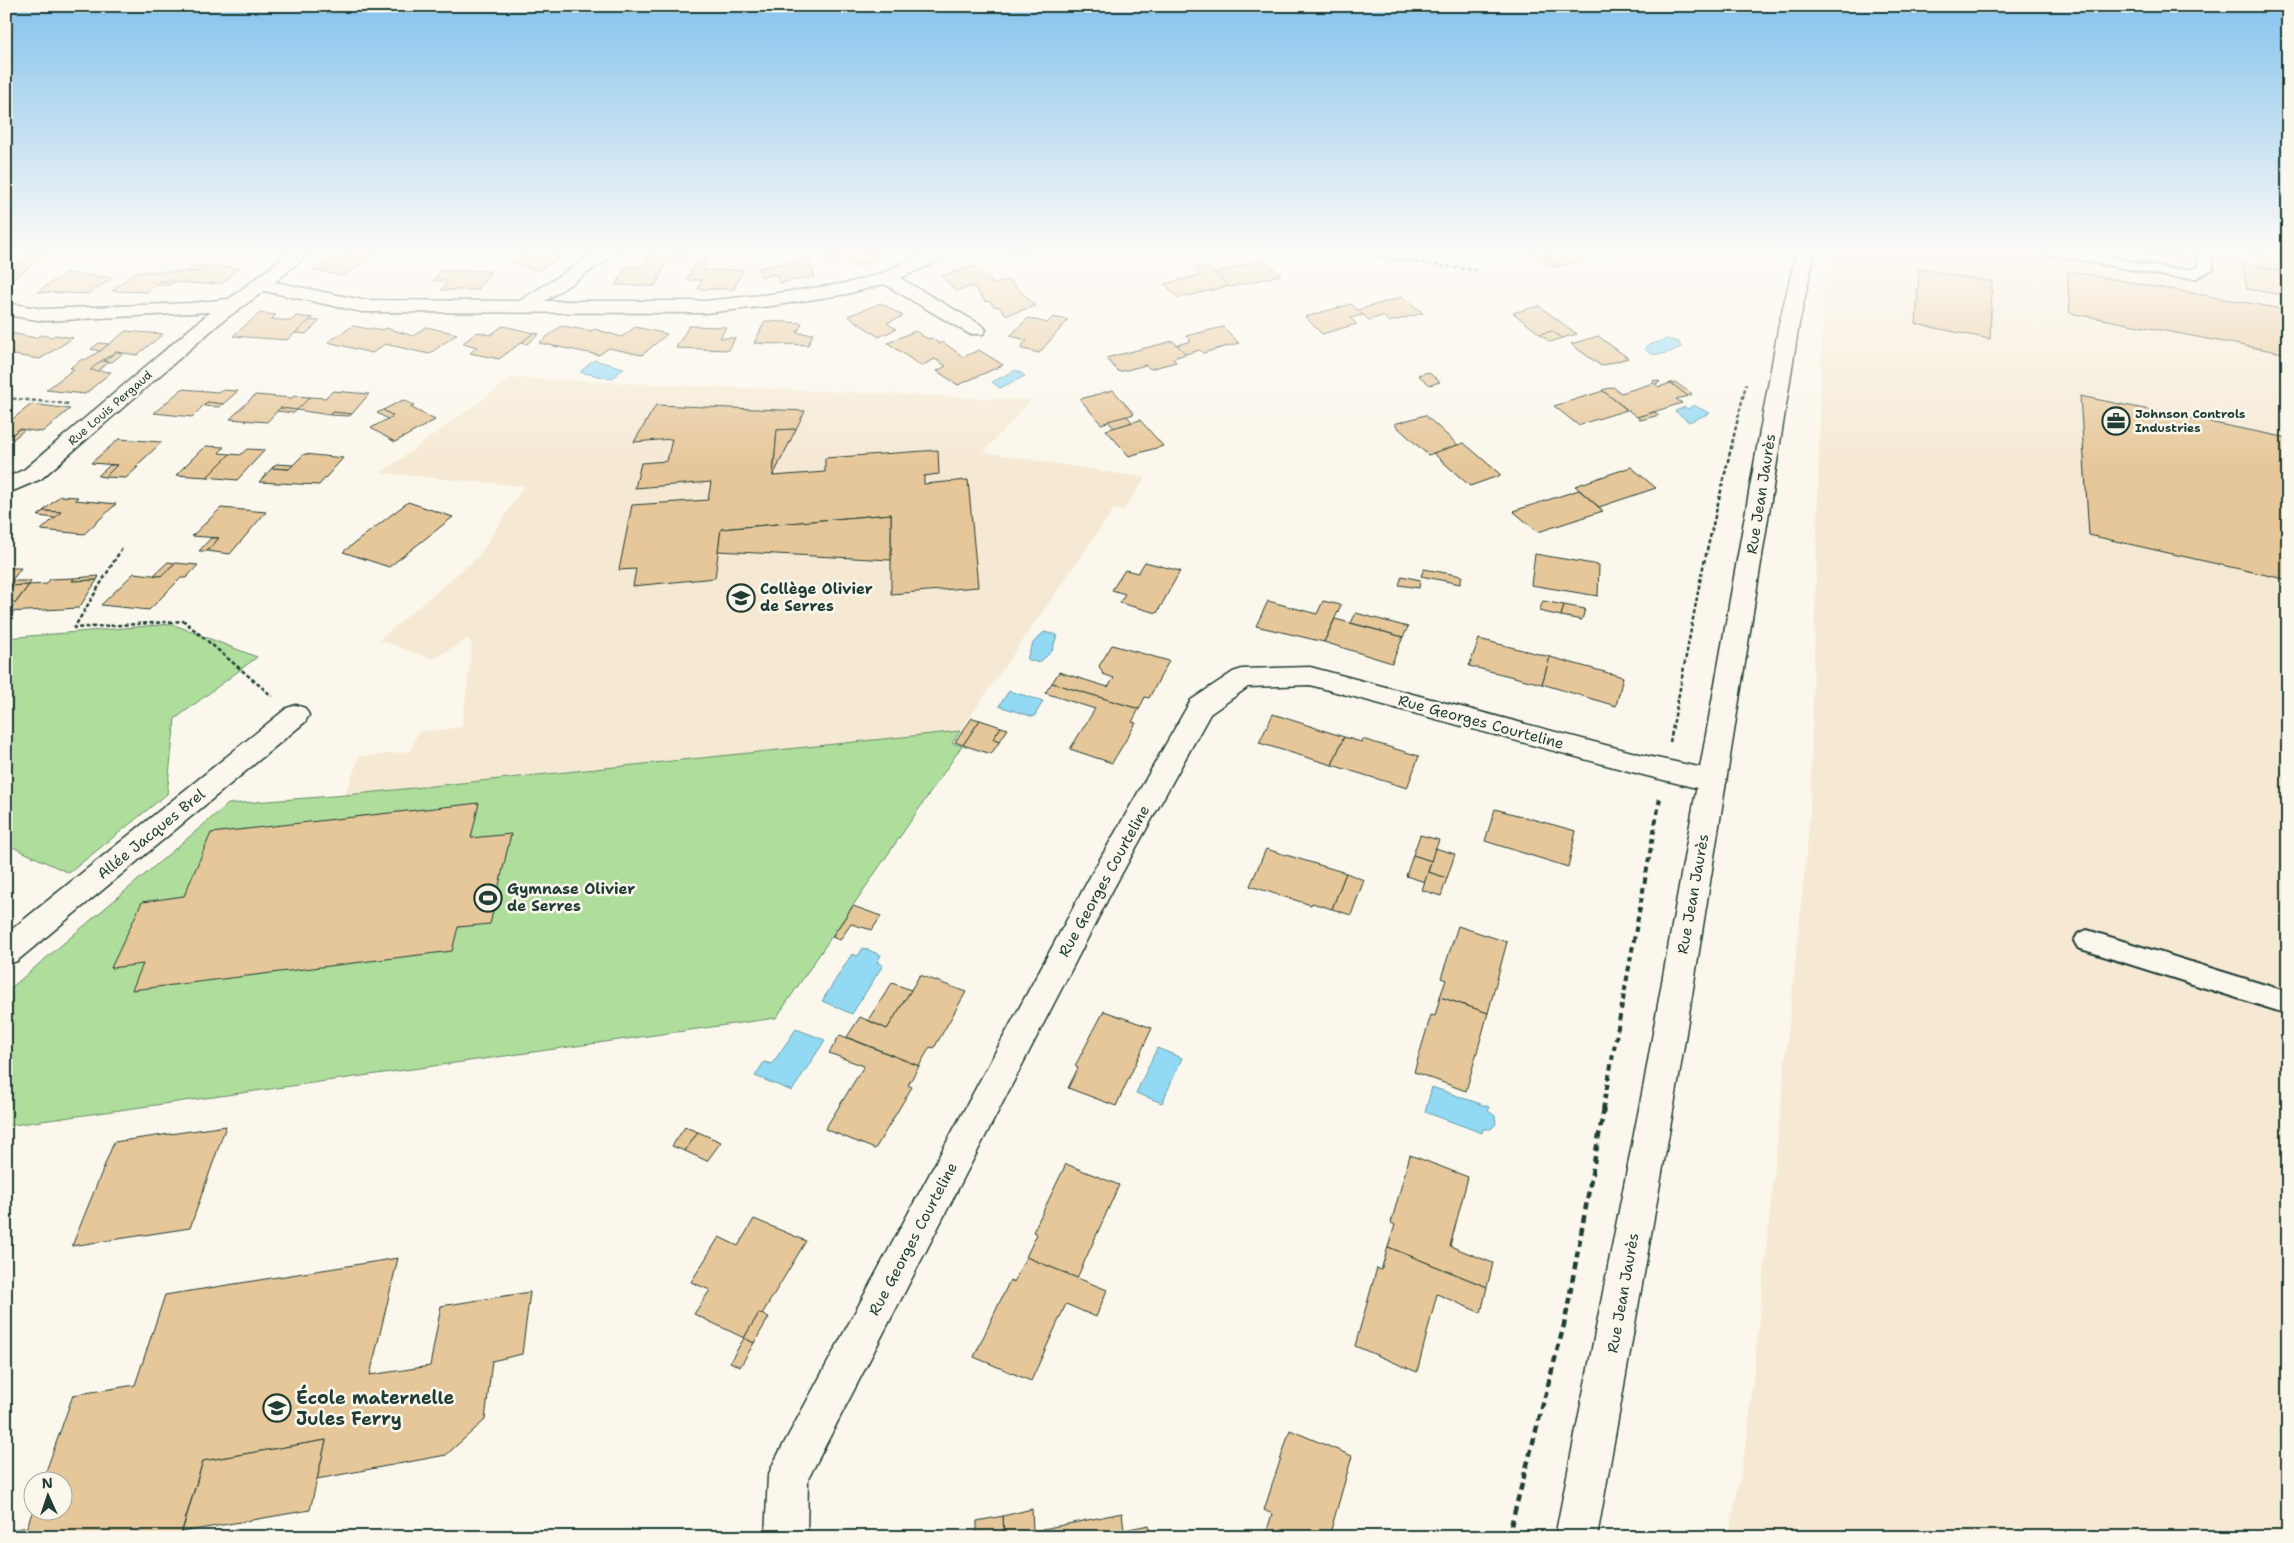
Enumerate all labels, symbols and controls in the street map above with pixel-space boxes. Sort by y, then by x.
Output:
street label: Rue Louis Pergaud [65,367,156,449]
office icon: Johnson Controls Industries [2101,406,2131,436]
place label: Johnson Controls Industries [2135,406,2245,436]
street label: Rue Jean Jaurès [1742,432,1780,556]
place label: Collège Olivier de Serres [760,579,873,616]
school or university icon: Collège Olivier de Serres [726,583,756,613]
street label: Rue Georges Courteline [1396,690,1566,754]
street label: Allée Jacques Brel [93,784,209,884]
street label: Rue Georges Courteline [1054,801,1154,961]
street label: Rue Jean Jaurès [1673,832,1713,956]
place label: Gymnase Olivier de Serres [507,879,635,916]
sports icon: Gymnase Olivier de Serres [473,883,503,913]
street label: Rue Georges Courteline [864,1159,962,1319]
street label: Rue Jean Jaurès [1603,1231,1643,1355]
place label: École maternelle Jules Ferry [296,1384,455,1431]
school or university icon: École maternelle Jules Ferry [262,1393,292,1423]
north arrow [22,1470,72,1520]
text: N [41,1474,53,1492]

